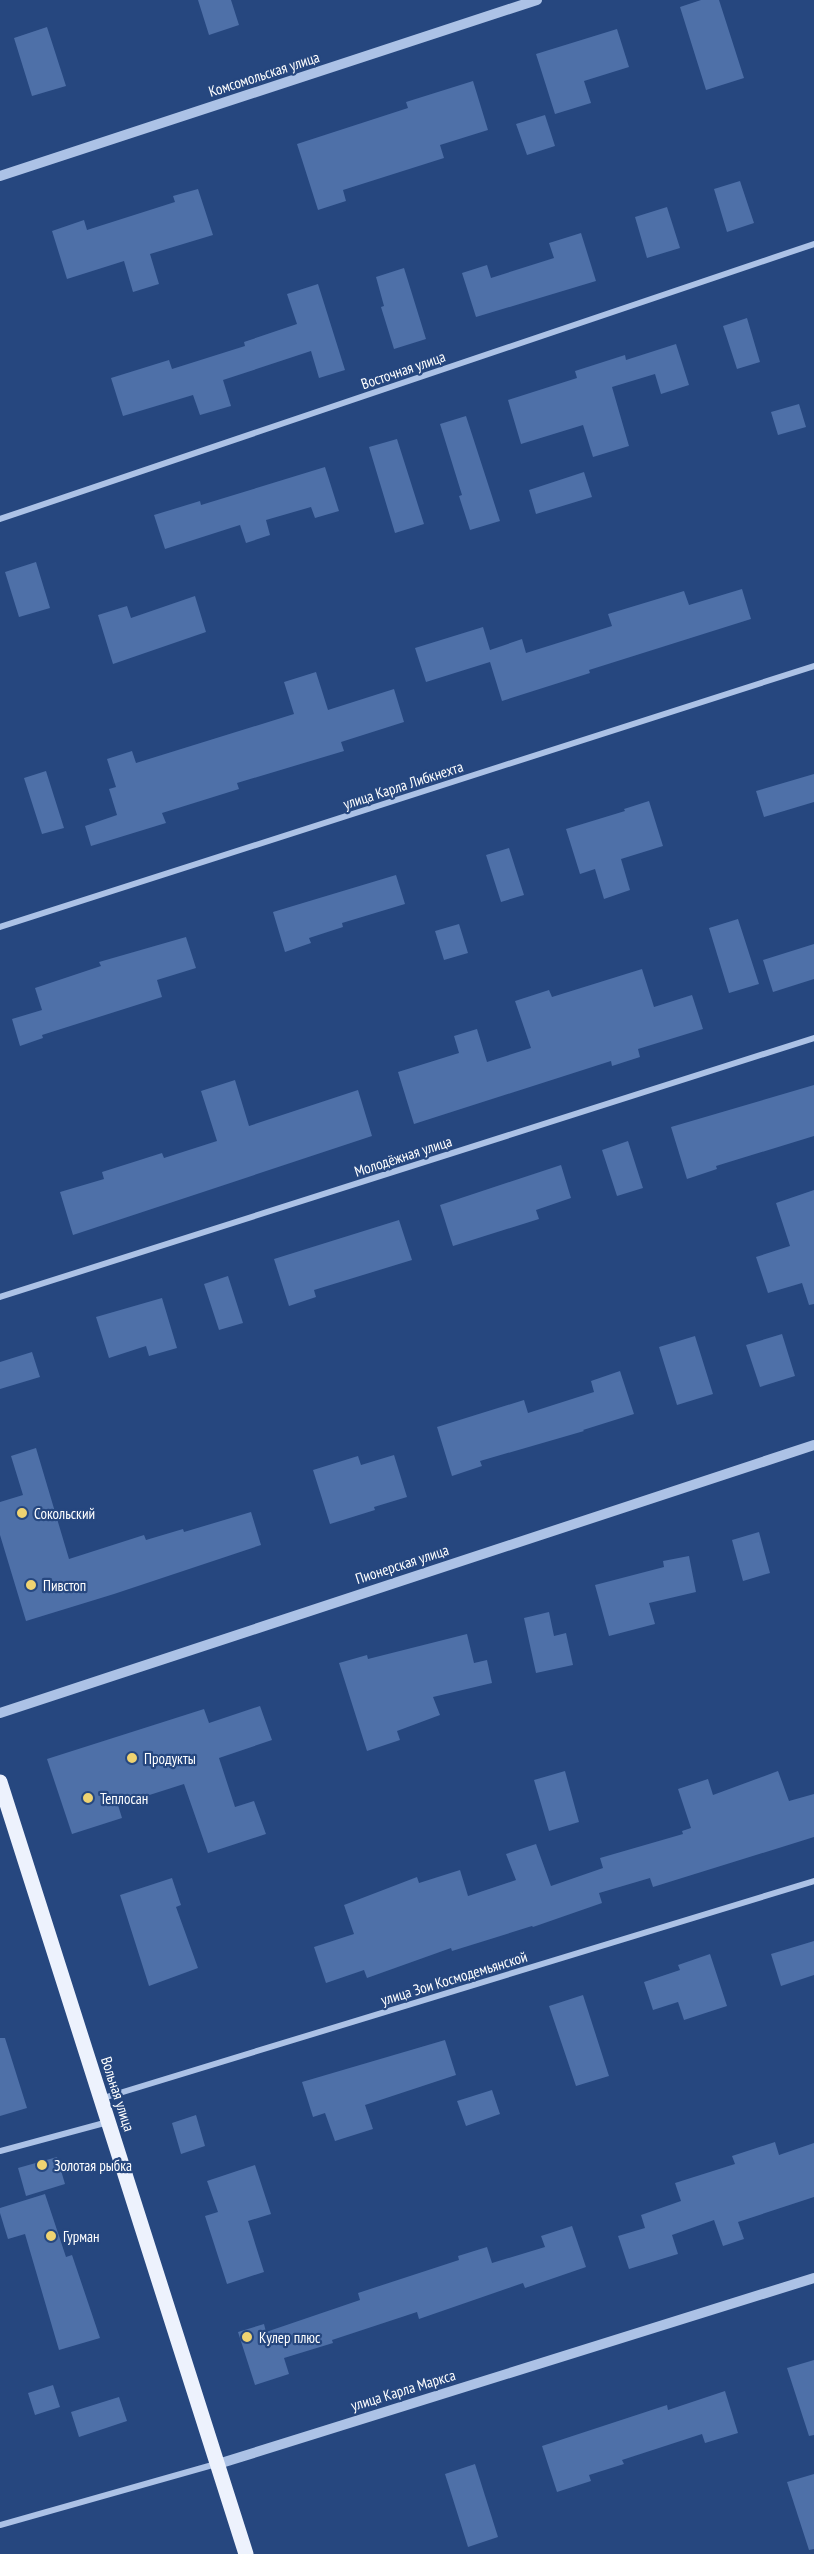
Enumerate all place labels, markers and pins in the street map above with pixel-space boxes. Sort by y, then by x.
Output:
place label: Сокольский [34,1504,95,1523]
marker: Сокольский [15,1506,29,1520]
place label: Пивстоп [43,1576,86,1595]
marker: Пивстоп [24,1578,38,1592]
place label: Продукты [144,1749,196,1768]
marker: Продукты [125,1751,139,1765]
place label: Теплосан [100,1789,148,1808]
marker: Теплосан [81,1791,95,1805]
place label: Золотая рыбка [54,2156,132,2175]
marker: Золотая рыбка [35,2158,49,2172]
place label: Гурман [63,2227,100,2246]
marker: Гурман [44,2229,58,2243]
place label: Кулер плюс [259,2328,321,2347]
marker: Кулер плюс [240,2330,254,2344]

